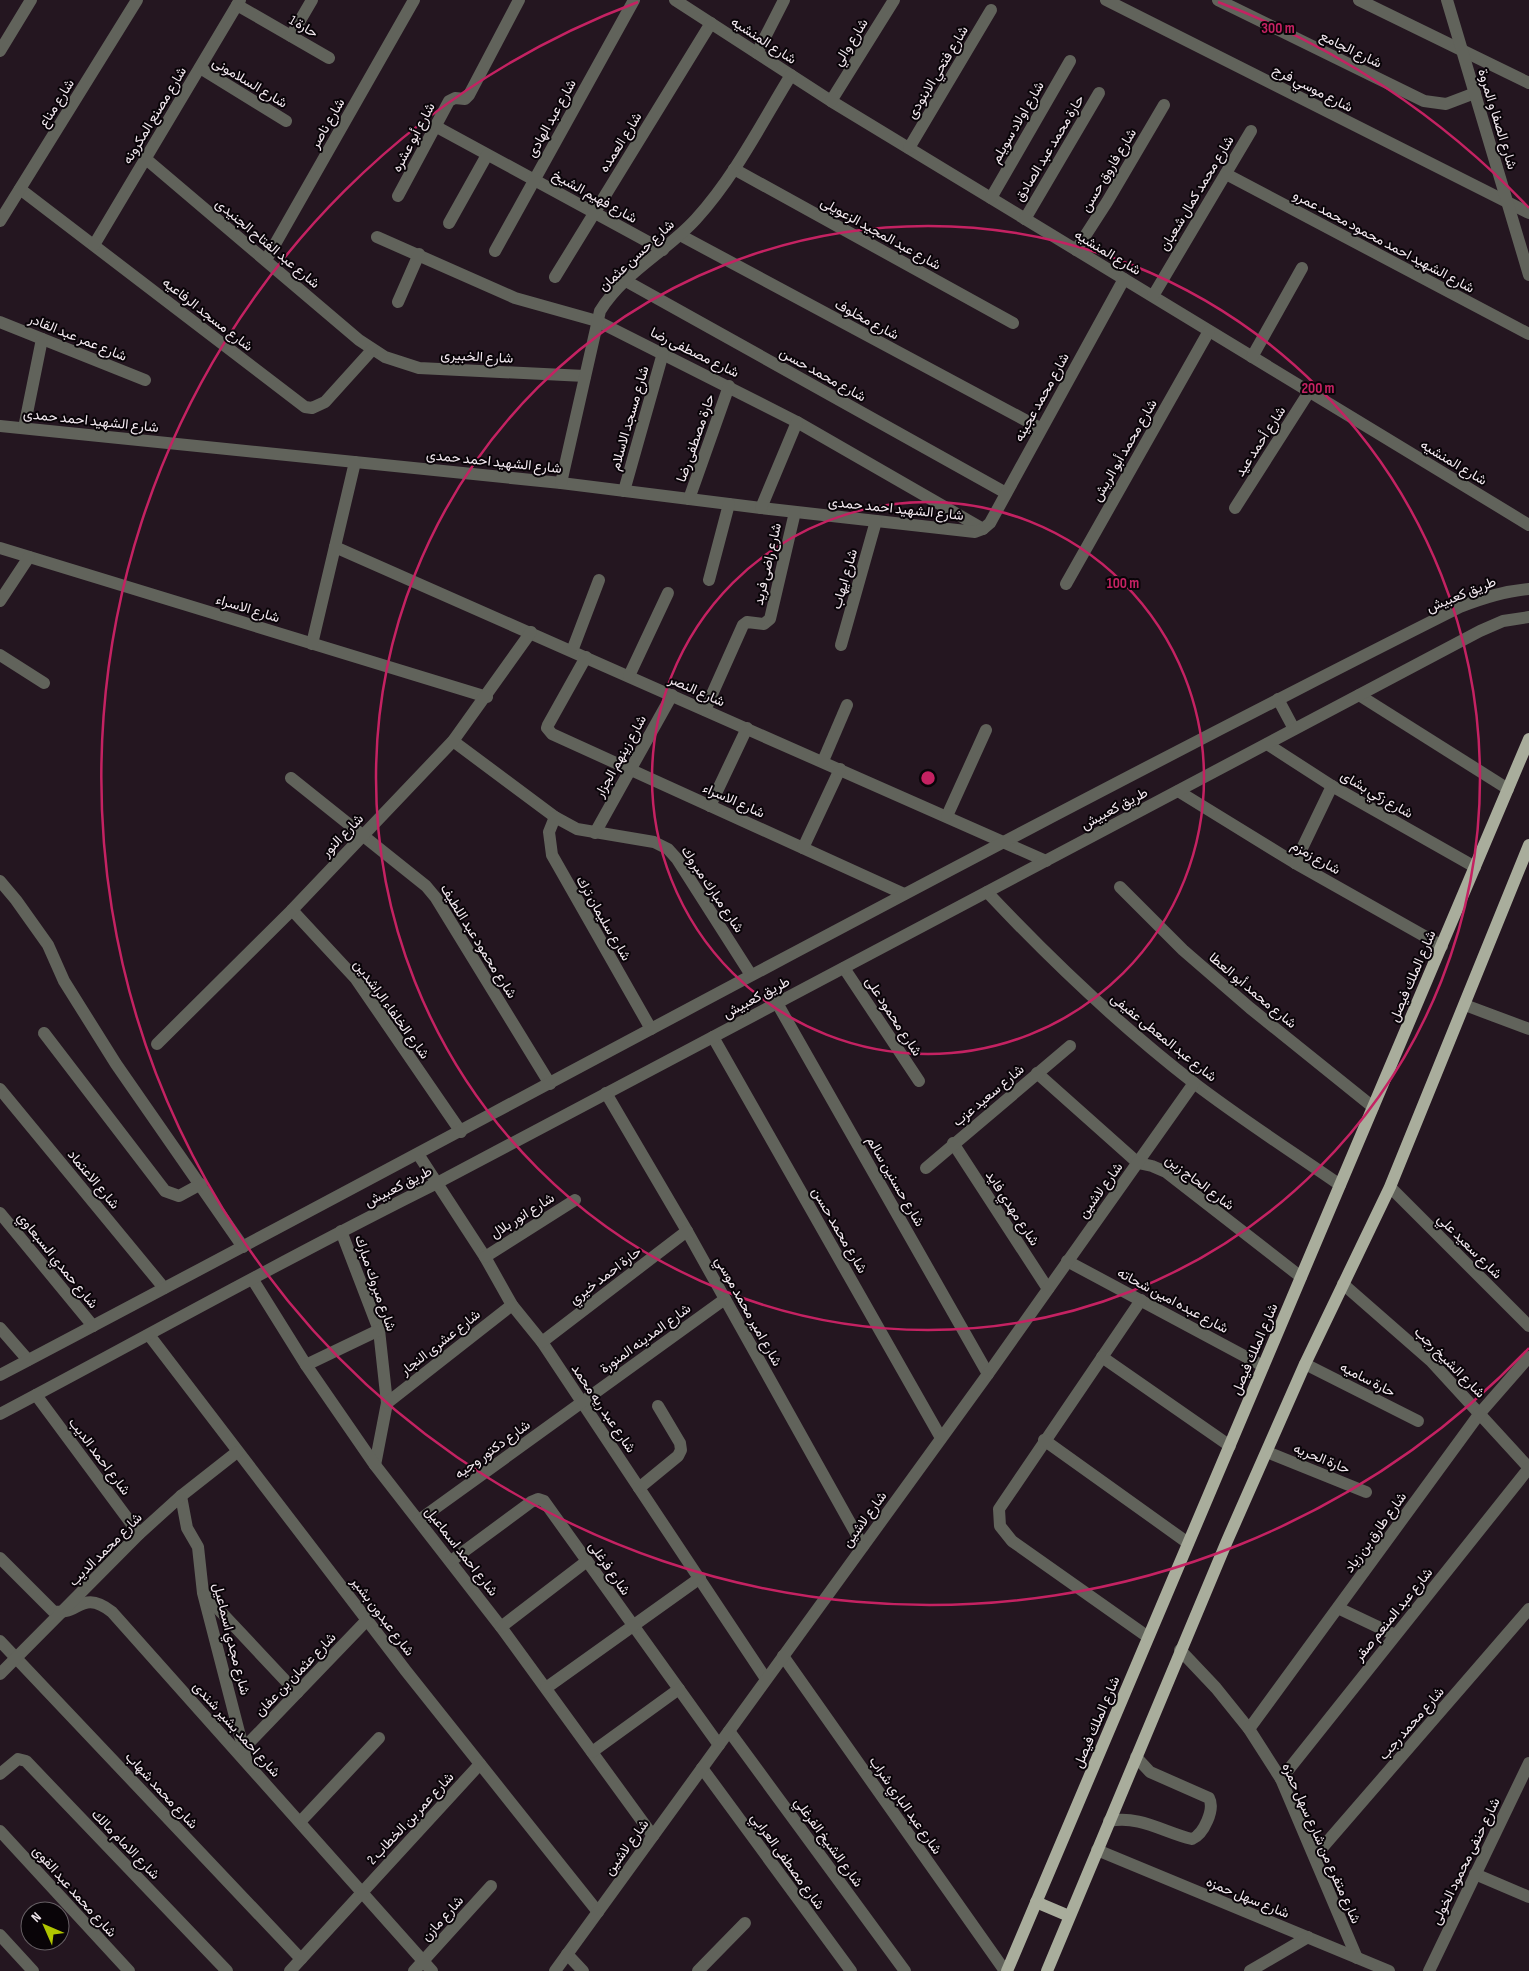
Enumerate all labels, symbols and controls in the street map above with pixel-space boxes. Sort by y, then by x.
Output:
street label: حارة 1 [286,11,321,41]
street label: شارع المنشيه [727,13,800,70]
street label: شارع والي [829,15,874,71]
text: 300 m [1261,19,1295,38]
street label: شارع فتحي الابنودى [903,23,974,123]
street label: شارع الجامع [1316,27,1385,74]
street label: شارع السلامونى [208,53,290,113]
street label: شارع موسي فرج [1269,61,1356,119]
street label: شارع مصنع المكرونه [119,64,192,168]
street label: شارع الصفا و المروة [1472,67,1521,172]
street label: شارع مناع [35,76,80,132]
street label: شارع عبد الهادى [523,76,582,161]
street label: شارع اولاد سويلم [987,78,1049,167]
street label: حارة محمد عبد الصادق [1011,92,1088,205]
street label: شارع ناصر [306,95,350,153]
street label: شارع أبو عشره [388,100,441,176]
street label: شارع العمده [595,109,647,177]
street label: شارع فاروق حسن [1077,125,1142,216]
street label: شارع محمد كمال شعبان [1155,133,1239,255]
street label: شارع فهيم الشيخ [548,166,640,229]
street label: شارع الشهيد احمد محمود محمد عمرو [1289,186,1477,298]
street label: شارع عبد المجيد الزعويلى [817,193,944,275]
street label: شارع عبد الفتاح الجنيدى [211,195,323,294]
street label: شارع حسن عثمان [595,216,679,296]
street label: شارع المنشيه [1070,226,1144,281]
street label: شارع مسجد الرفاعيه [158,274,256,357]
street label: شارع مخلوف [831,295,902,345]
street label: شارع عمر عبد القادر [24,310,129,367]
street label: شارع مصطفى رضا [647,324,742,383]
street label: شارع محمد حسن [776,344,869,407]
street label: شارع الخبيرى [440,346,514,369]
street label: شارع محمد عجينه [1010,350,1075,446]
street label: شارع مسجد الاسلام [606,364,654,473]
text: 200 m [1301,379,1335,398]
street label: حارة مصطفى رضا [672,392,718,484]
street label: شارع محمد أبو الريش [1088,396,1162,505]
street label: شارع أحمد عيد [1231,403,1291,481]
street label: شارع الشهيد احمد حمدى [22,405,160,438]
street label: شارع المنشيه [1416,436,1490,491]
street label: شارع الشهيد احمد حمدى [425,446,563,479]
street label: شارع الشهيد احمد حمدى [827,493,965,526]
street label: شارع راضى فريد [750,521,787,607]
street label: شارع ايهاب [828,547,863,612]
street label: طريق كعبيش [1424,573,1498,616]
text: 100 m [1107,574,1139,593]
street label: شارع الاسراء [213,591,282,628]
street label: شارع النصر [664,670,728,712]
street label: شارع زينهم الجزار [590,712,652,802]
street label: شارع زكي بشاى [1336,767,1416,825]
centre of rings [919,769,937,787]
street label: شارع الاسراء [699,779,767,823]
street label: طريق كعبيش [1078,784,1151,833]
street label: شارع النور [317,810,368,863]
street label: شارع زمزم [1287,837,1343,880]
street label: شارع مبارك مبروك [676,843,748,937]
street label: شارع سليمان ترك [571,873,635,965]
street label: شارع محمود عبد اللطيف [435,881,521,1003]
street label: شارع الملك فيصل [1385,928,1441,1025]
street label: شارع محمد أبو العطا [1204,949,1300,1034]
street label: شارع الخلفاء الراشدين [348,956,433,1063]
street label: طريق كعبيش [720,973,793,1022]
street label: شارع محمود على [860,973,926,1060]
street label: شارع عبد المعطى عفيفى [1106,989,1220,1087]
street label: شارع سعيد عزب [949,1061,1029,1132]
street label: شارع حسنين سالم [861,1133,928,1231]
street label: شارع الاعتماد [62,1146,123,1214]
street label: شارع الحاج زين [1161,1151,1238,1216]
street label: شارع لاشين [1074,1159,1128,1223]
street label: طريق كعبيش [362,1162,435,1211]
street label: شارع مهدي فايد [979,1167,1043,1251]
street label: شارع محمد حسن [806,1184,871,1277]
street label: شارع انور بلال [487,1189,559,1244]
street label: شارع حمدي السبعاوي [11,1209,102,1314]
street label: شارع سعيد علي [1431,1210,1506,1285]
street label: شارع مبروك مبارك [349,1233,400,1334]
street label: حارة احمد خيري [566,1243,647,1310]
street label: شارع امير محمد موسي [709,1253,786,1371]
street label: شارع عبده امين شحاته [1113,1264,1231,1339]
street label: شارع المدينه المنورة [597,1300,695,1379]
street label: شارع الملك فيصل [1227,1301,1283,1398]
street label: شارع عشرى النجار [396,1306,485,1381]
street label: شارع الشيخ رجب [1409,1323,1489,1403]
street label: حارة ساميه [1337,1358,1398,1401]
street label: شارع عبد ريه محمد [566,1361,640,1457]
street label: شارع احمد الديب [63,1414,134,1500]
street label: شارع دكتور وجيه [451,1416,535,1484]
street label: حارة الحريه [1291,1439,1353,1477]
street label: شارع لاشين [838,1488,892,1552]
street label: شارع طارق بن زياد [1340,1489,1412,1577]
street label: شارع احمد اسماعيل [420,1503,502,1601]
street label: شارع محمد الديب [65,1509,147,1591]
street label: شارع فرغلى [583,1538,634,1600]
street label: شارع عبد المنعم صقر [1350,1564,1438,1667]
street label: شارع عبدون بشير [345,1573,418,1660]
street label: شارع مجدي اسماعيل [206,1581,254,1698]
street label: شارع عثمان بن عفان [251,1629,341,1721]
street label: شارع الملك فيصل [1069,1674,1125,1771]
street label: شارع احمد بشير شندى [188,1678,284,1782]
street label: شارع محمد رجب [1375,1683,1449,1765]
street label: شارع محمد شهاب [120,1748,202,1834]
street label: شارع عبد الباري شراب [863,1753,946,1859]
street label: شارع متفرع من شارع سهل حمزه [1277,1760,1365,1927]
street label: شارع عمر بن الخطاب 2 [363,1769,459,1869]
street label: شارع الشيخ الفرغلي [788,1794,867,1892]
street label: شارع حنفى محمود الخولى [1427,1795,1505,1928]
street label: شارع الامام مالك [86,1806,163,1884]
street label: شارع مصطفى العرابي [744,1810,828,1915]
street label: شارع لاشين [600,1816,654,1880]
street label: شارع محمد عبد القوى [28,1842,120,1942]
street label: شارع سهل حمزه [1203,1873,1292,1924]
street label: شارع مازن [418,1892,469,1946]
north arrow [20,1901,70,1951]
text: N [28,1909,45,1926]

